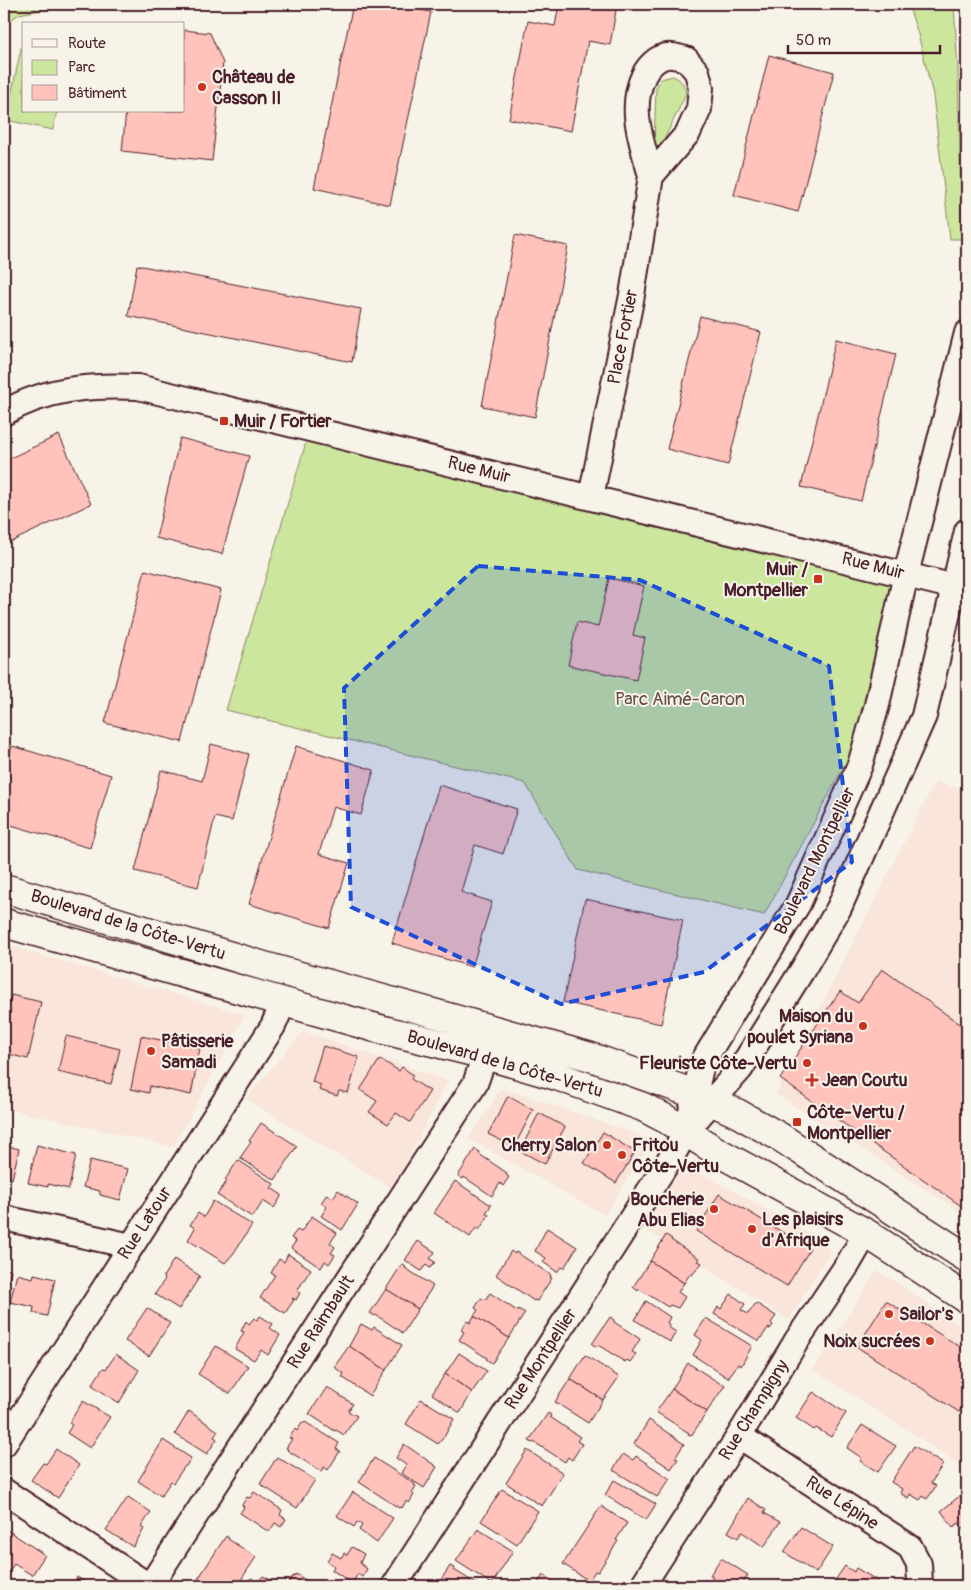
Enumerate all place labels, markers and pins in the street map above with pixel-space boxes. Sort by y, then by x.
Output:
place label: Château de Casson II [212,66,296,110]
marker: Château de Casson II [196,81,208,93]
place label: Muir / Fortier [234,410,332,433]
marker: Muir / Fortier [218,415,230,427]
place label: Muir / Montpellier [724,558,809,602]
marker: Muir / Montpellier [812,573,824,585]
place label: Maison du poulet Syriana [747,1005,854,1049]
marker: Maison du poulet Syriana [857,1020,869,1032]
place label: Pâtisserie Samadi [161,1030,234,1074]
marker: Pâtisserie Samadi [145,1045,157,1057]
place label: Fleuriste Côte-Vertu [639,1052,797,1075]
marker: Fleuriste Côte-Vertu [801,1057,813,1069]
place label: Jean Coutu [822,1069,908,1092]
marker: Jean Coutu [806,1074,818,1086]
place label: Côte-Vertu / Montpellier [807,1101,905,1145]
marker: Côte-Vertu / Montpellier [791,1116,803,1128]
place label: Cherry Salon [501,1134,597,1157]
place label: Fritou Côte-Vertu [632,1134,719,1178]
marker: Cherry Salon [601,1139,613,1151]
marker: Fritou Côte-Vertu [616,1149,628,1161]
place label: Boucherie Abu Elias [630,1188,705,1232]
marker: Boucherie Abu Elias [708,1203,720,1215]
place label: Les plaisirs d'Afrique [762,1208,844,1252]
marker: Les plaisirs d'Afrique [746,1223,758,1235]
place label: Sailor's [899,1303,954,1326]
marker: Sailor's [883,1308,895,1320]
place label: Noix sucrées [823,1330,921,1353]
marker: Noix sucrées [924,1335,936,1347]

